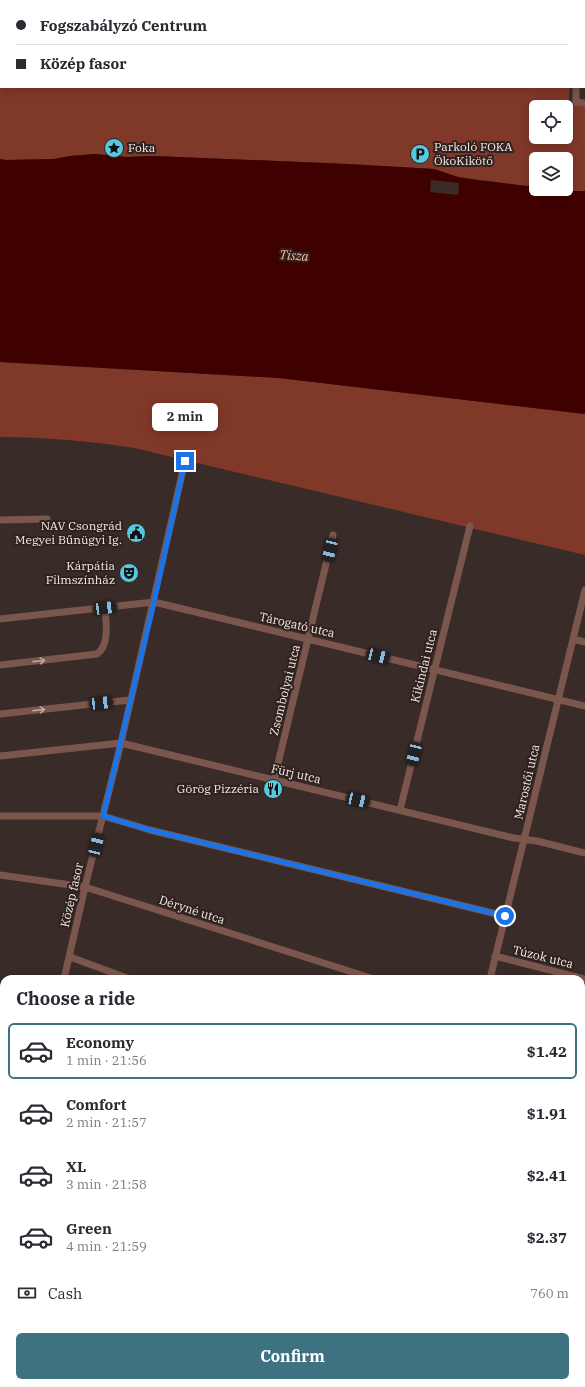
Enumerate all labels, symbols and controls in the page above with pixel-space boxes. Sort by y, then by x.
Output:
text: Fogszabályzó Centrum [40,16,207,35]
text: Közép fasor [40,54,127,73]
map controls [529,100,573,196]
button: locate [529,100,573,144]
place icon: Foka [103,137,125,159]
place label: Parkoló FOKA ÖkoKikötő [434,139,513,168]
place label: Foka [128,140,156,155]
parking icon: Parkoló FOKA ÖkoKikötő [409,143,431,165]
button: layers [529,152,573,196]
water label: Tisza [279,246,309,265]
callout: 2 min [152,403,218,431]
text: 2 min [167,408,203,425]
route end [176,452,194,470]
place label: NAV Csongrád Megyei Bűnügyi Ig. [15,518,122,547]
public building icon: NAV Csongrád Megyei Bűnügyi Ig. [125,522,147,544]
car [321,537,339,563]
place label: Kárpátia Filmszínház [46,558,115,587]
theatre icon: Kárpátia Filmszínház [118,562,140,584]
car [92,601,118,615]
street label: Tárogató utca [258,609,337,641]
street label: Kikindai utca [407,627,440,704]
street label: Zsombolyai utca [266,642,303,737]
car [365,647,391,665]
one-way arrow [32,657,45,665]
car [88,696,114,710]
one-way arrow [32,706,45,713]
car [405,741,423,767]
street label: Marostői utca [511,742,543,821]
street label: Fürj utca [270,760,323,787]
restaurant icon: Görög Pizzéria [262,778,284,800]
place label: Görög Pizzéria [177,781,259,796]
car [345,791,371,809]
car [87,832,105,858]
street label: Közép fasor [57,860,86,929]
street label: Déryné utca [157,892,227,927]
route start [496,907,514,925]
street label: Túzok utca [511,942,575,971]
text: Choose a ride [16,987,135,1010]
icon: car [18,1033,54,1069]
text: Economy [66,1033,134,1052]
text: $1.42 [527,1042,567,1061]
text: 1 min · 21:56 [66,1052,147,1069]
icon: car [18,1095,54,1131]
text: Comfort [66,1095,126,1114]
text: $1.91 [527,1104,567,1123]
text: 2 min · 21:57 [66,1114,147,1131]
icon: car [18,1157,54,1193]
text: XL [66,1157,86,1176]
text: $2.41 [527,1166,567,1185]
text: 3 min · 21:58 [66,1176,147,1193]
icon: car [18,1219,54,1255]
text: Green [66,1219,112,1238]
text: $2.37 [527,1228,567,1247]
text: 4 min · 21:59 [66,1238,147,1255]
icon: cash [16,1282,38,1304]
text: Cash [48,1284,82,1303]
text: 760 m [530,1285,569,1302]
button: Confirm [16,1333,569,1379]

